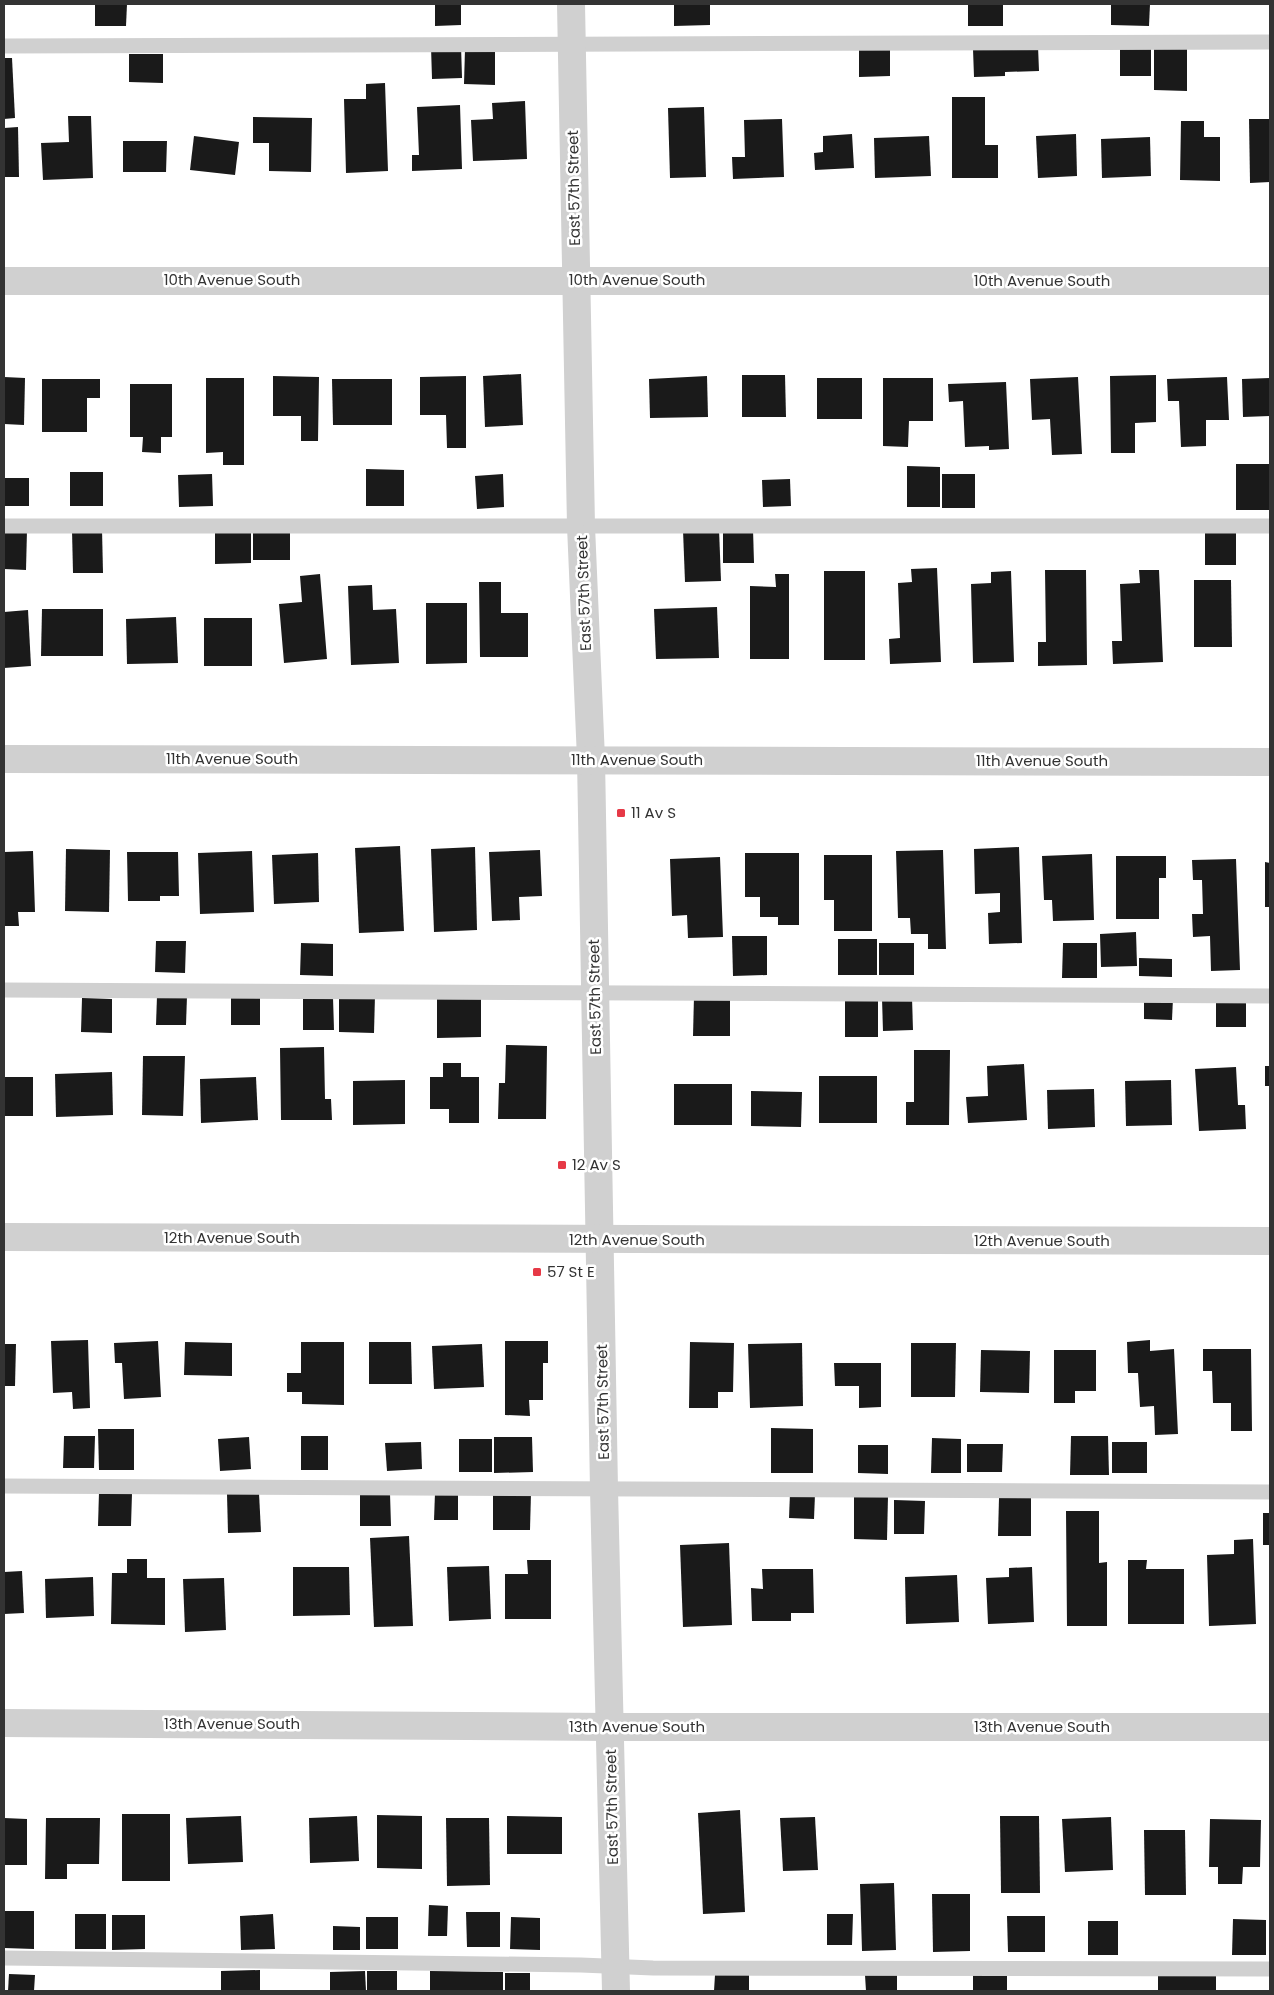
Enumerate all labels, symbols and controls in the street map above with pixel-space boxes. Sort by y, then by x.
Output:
street label: East 57th Street [562,130,585,246]
street label: 10th Avenue South [164,269,300,290]
street label: 10th Avenue South [569,269,705,290]
street label: 10th Avenue South [974,270,1110,291]
street label: East 57th Street [571,535,596,651]
street label: 11th Avenue South [166,748,298,769]
street label: 11th Avenue South [571,749,703,770]
street label: 11th Avenue South [976,750,1108,771]
place label: 11 Av S [631,802,676,823]
marker: 11 Av S [615,807,627,819]
street label: East 57th Street [583,939,606,1055]
place label: 12 Av S [572,1154,621,1175]
marker: 12 Av S [556,1159,568,1171]
street label: 12th Avenue South [164,1227,300,1248]
street label: 12th Avenue South [569,1229,705,1250]
street label: 12th Avenue South [974,1230,1110,1251]
place label: 57 St E [547,1261,595,1282]
marker: 57 St E [531,1266,543,1278]
street label: East 57th Street [591,1344,614,1460]
street label: 13th Avenue South [164,1713,300,1734]
street label: 13th Avenue South [569,1716,705,1737]
street label: 13th Avenue South [974,1716,1110,1737]
street label: East 57th Street [600,1749,623,1865]

